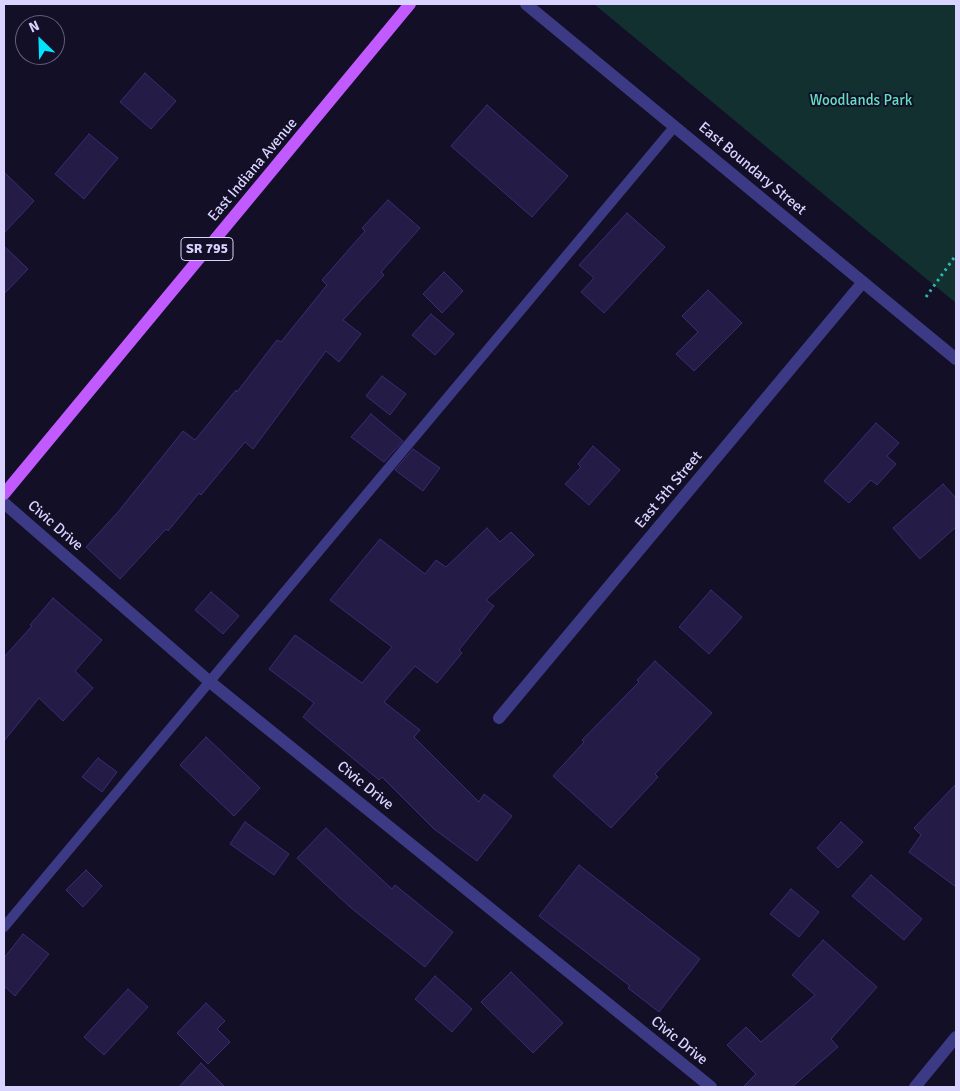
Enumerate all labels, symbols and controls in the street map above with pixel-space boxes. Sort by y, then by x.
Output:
north arrow [15,15,65,65]
text: N [26,17,42,37]
park label: Woodlands Park [810,92,912,110]
street label: East Indiana Avenue [205,115,301,225]
street label: East Boundary Street [694,119,810,219]
road number: SR 795 [181,238,233,260]
street label: East 5th Street [632,448,706,532]
street label: Civic Drive [24,497,86,555]
street label: Civic Drive [333,758,397,814]
street label: Civic Drive [647,1013,711,1069]

